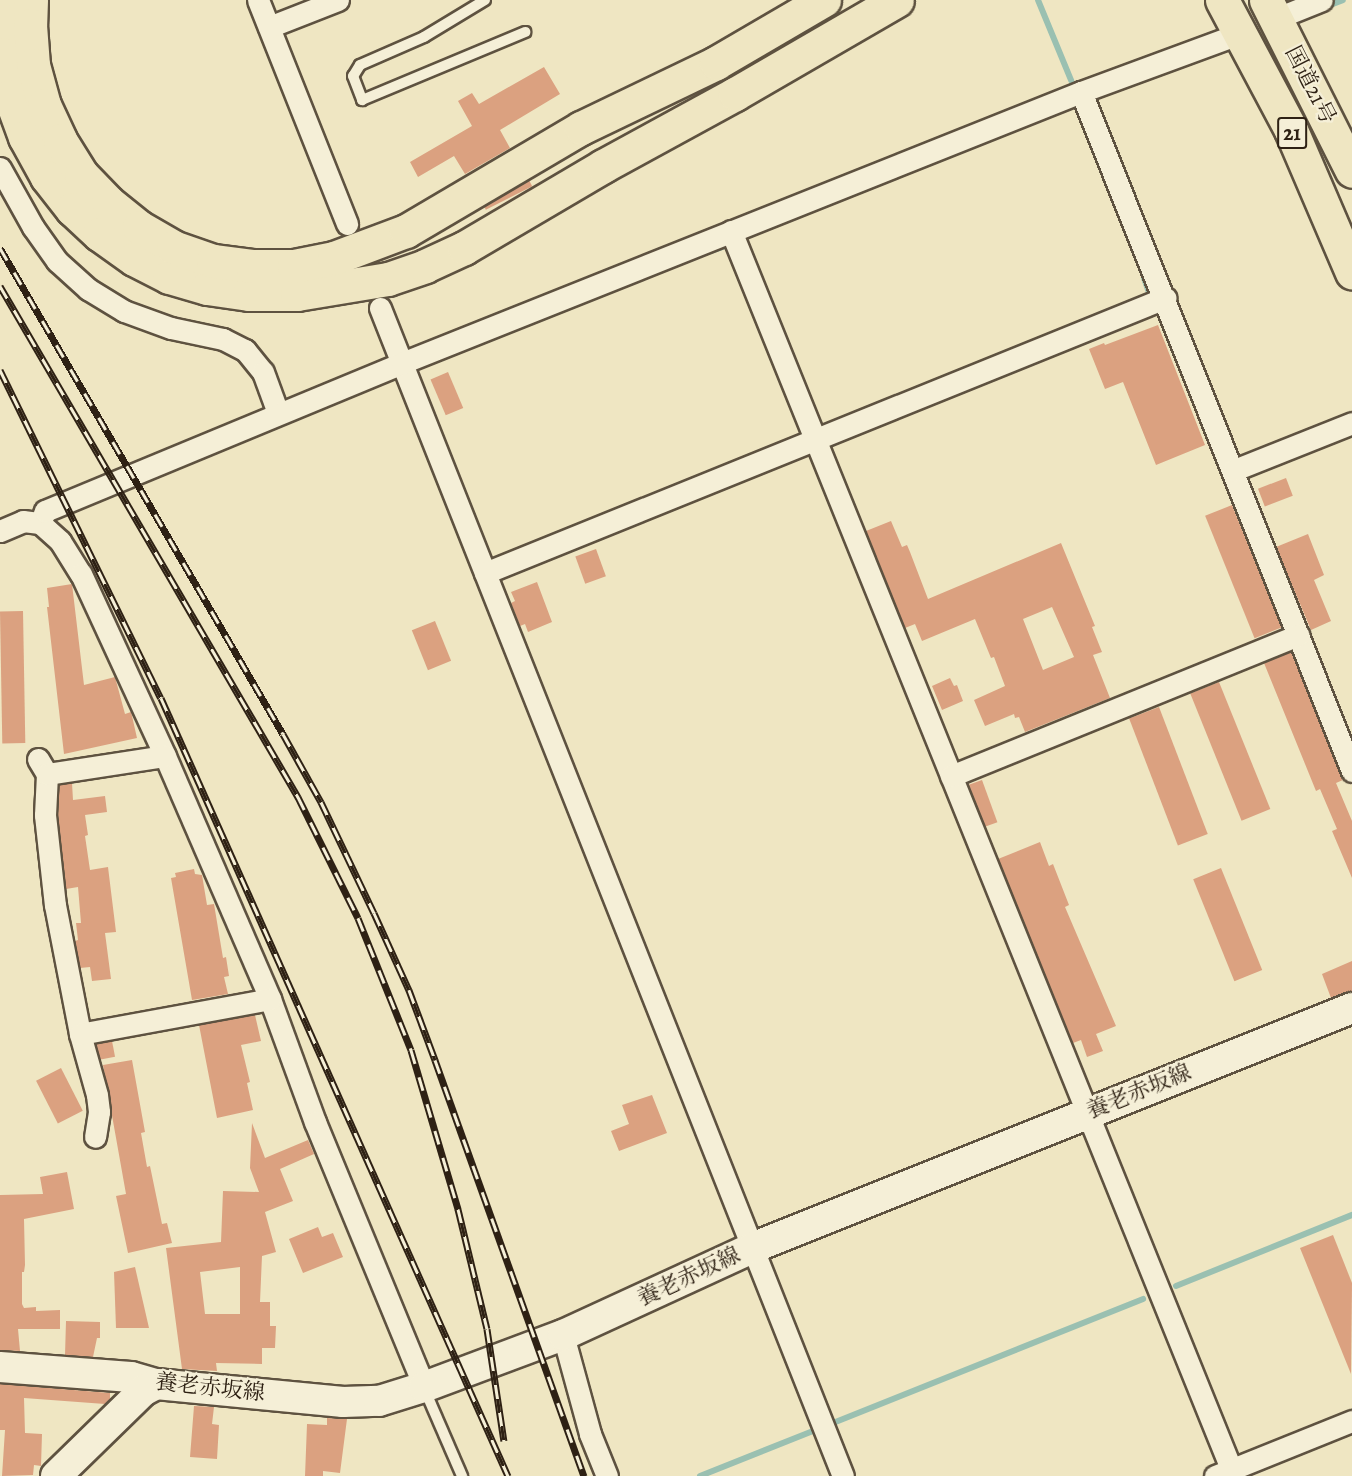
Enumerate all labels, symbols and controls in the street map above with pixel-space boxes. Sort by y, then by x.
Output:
street label: 国道21号 [1279,42,1341,128]
road number: 21 [1277,115,1307,151]
street label: 養老赤坂線 [1083,1059,1195,1125]
street label: 養老赤坂線 [634,1242,744,1312]
street label: 養老赤坂線 [154,1369,266,1407]

